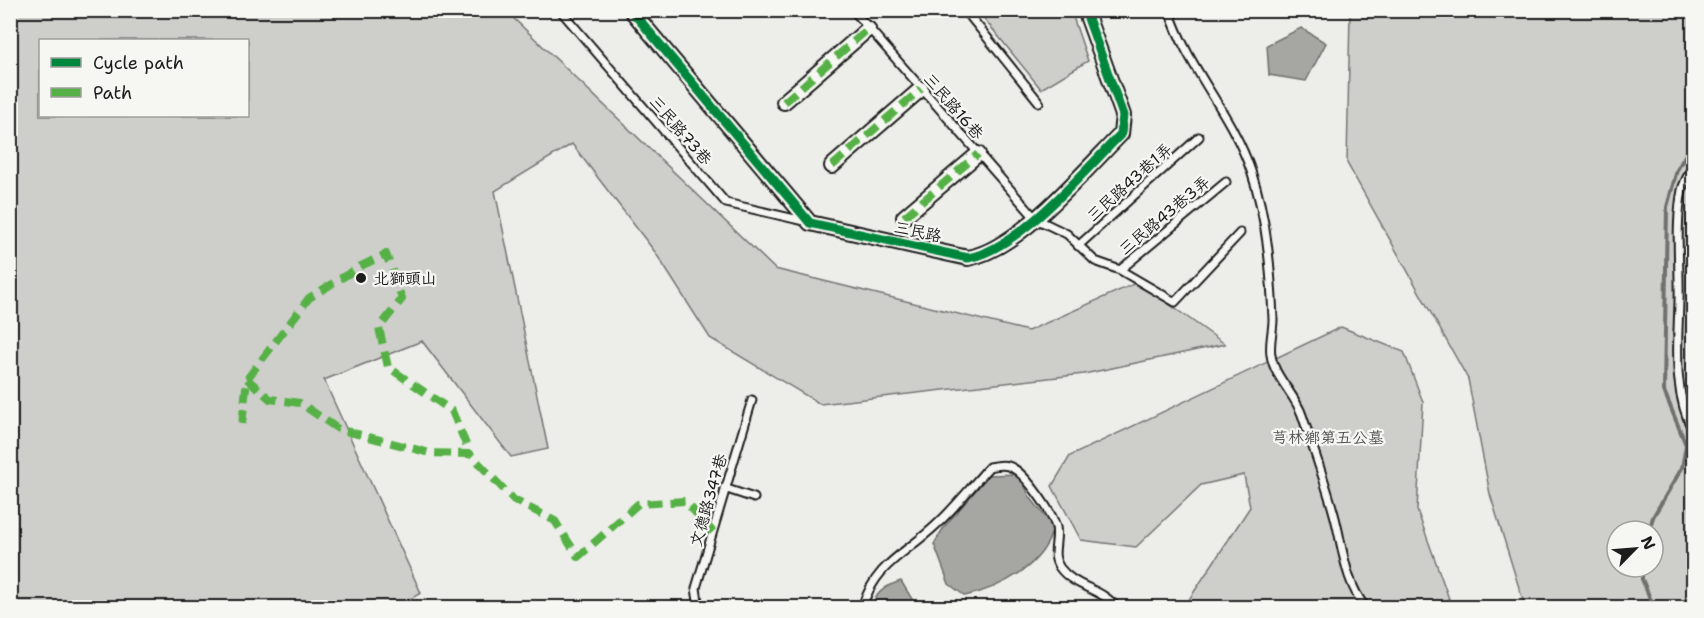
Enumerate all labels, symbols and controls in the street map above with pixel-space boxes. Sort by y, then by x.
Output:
legend [39,39,249,117]
text: Cycle path [93,51,184,75]
street label: 三民路16巷 [919,69,988,144]
text: Path [93,81,132,105]
street label: 三民路73巷 [645,91,717,169]
street label: 三民路43巷1弄 [1082,138,1176,226]
street label: 三民路43巷3弄 [1114,171,1214,260]
street label: 三民路 [892,216,944,247]
place label: 北獅頭山 [373,268,437,289]
marker: 北獅頭山 [354,271,368,285]
park label: 芎林鄉第五公墓 [1272,427,1384,448]
street label: 文德路347巷 [685,451,732,549]
north arrow [1605,519,1665,579]
text: N [1636,533,1660,553]

